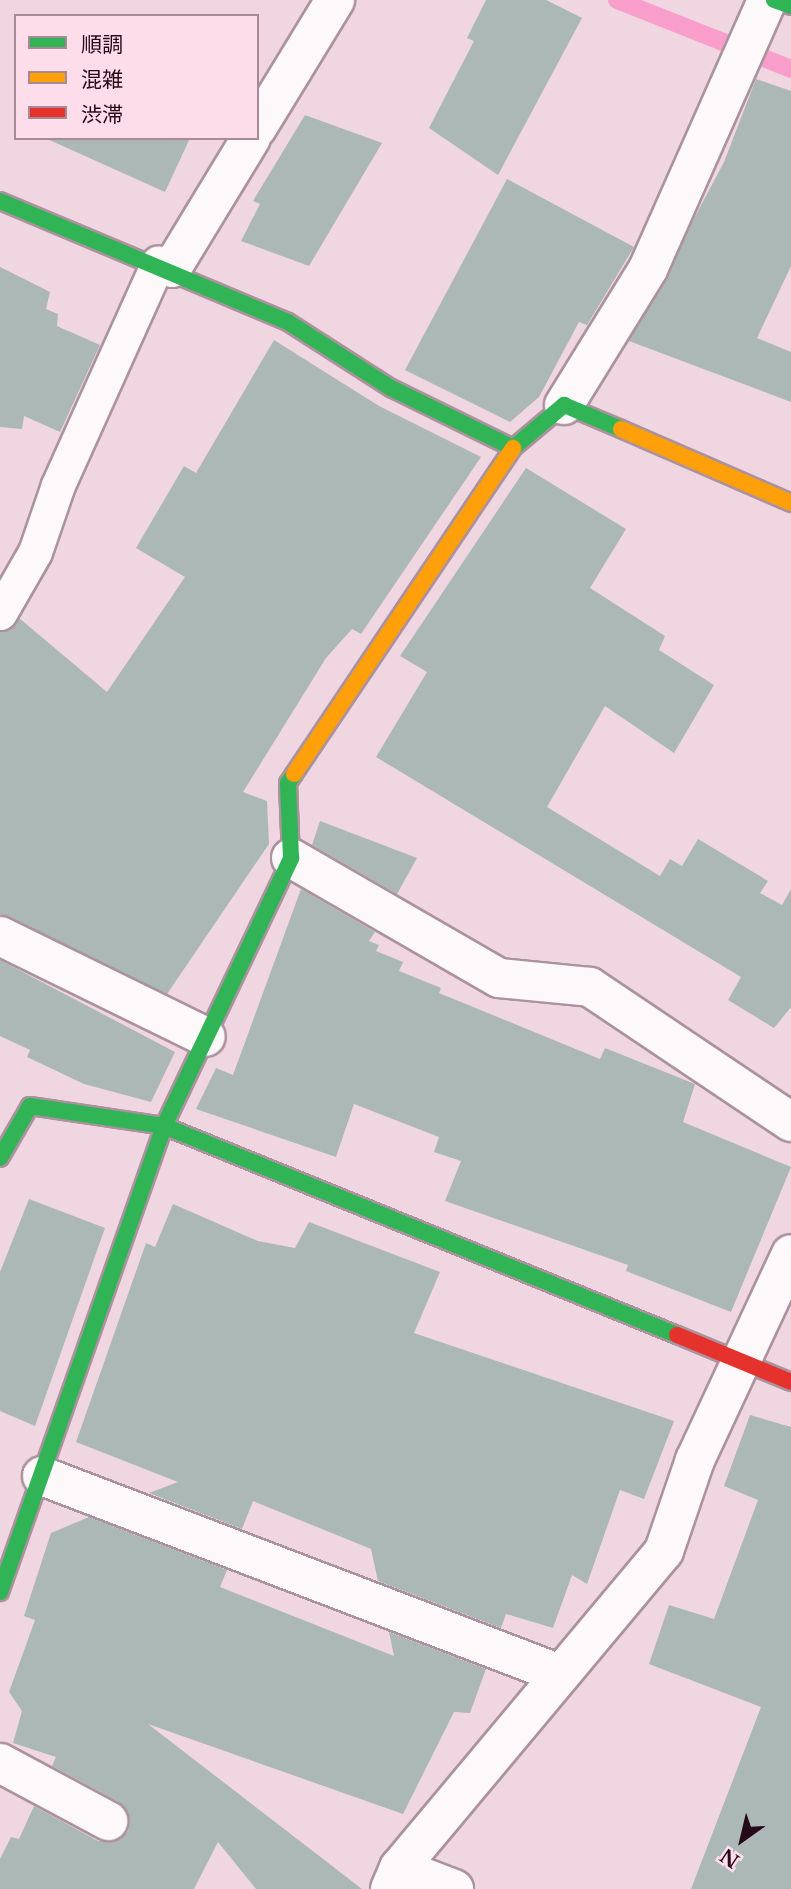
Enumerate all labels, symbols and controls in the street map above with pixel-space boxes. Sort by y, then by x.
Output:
legend [14,14,259,140]
text: 順調 [81,32,123,58]
text: 混雑 [81,67,123,93]
text: 渋滞 [81,102,123,128]
north arrow [707,1805,777,1875]
text: N [716,1843,744,1872]

